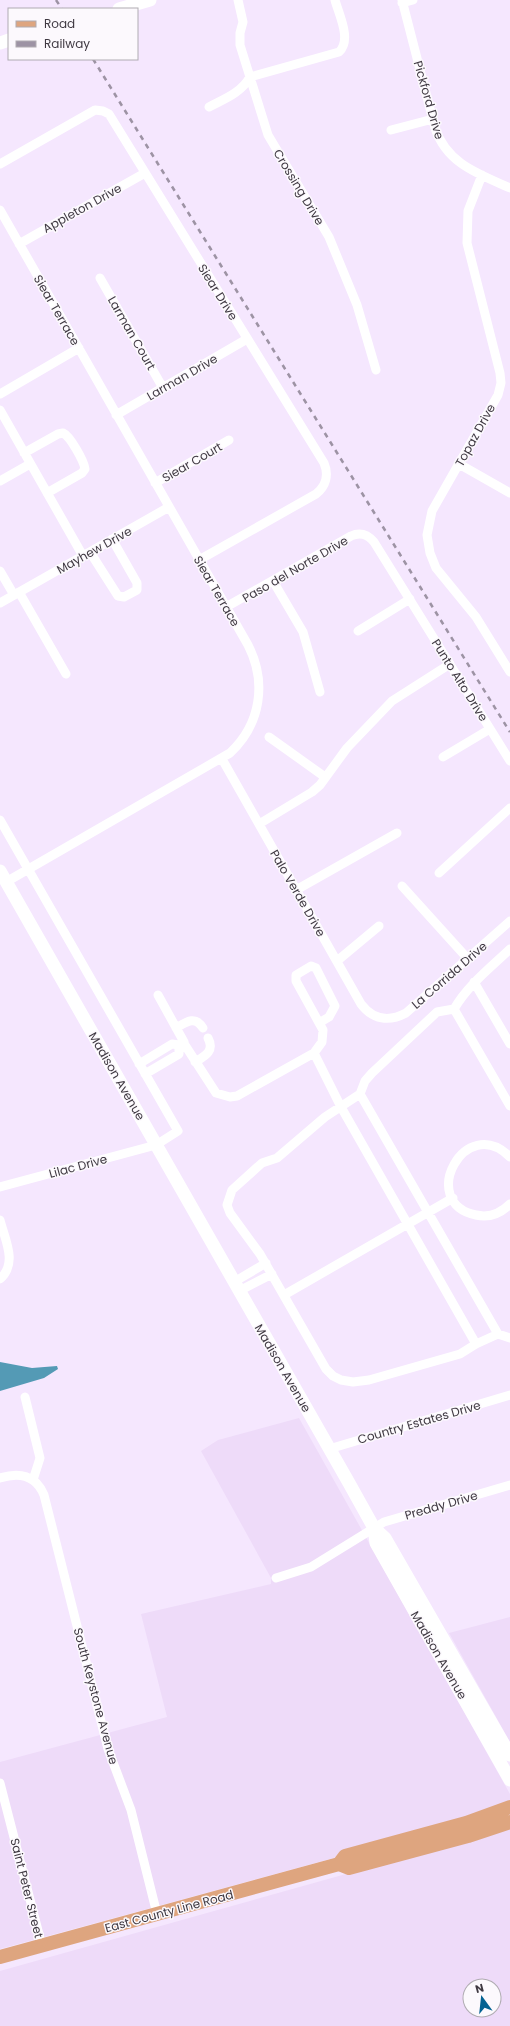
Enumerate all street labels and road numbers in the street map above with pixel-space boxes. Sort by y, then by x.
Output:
street label: Pickford Drive [410,59,448,141]
street label: Crossing Drive [270,146,328,228]
street label: Appleton Drive [40,179,124,237]
street label: Siear Drive [194,261,242,323]
street label: Siear Terrace [30,272,84,348]
street label: Larman Court [104,293,160,373]
street label: Larman Drive [143,350,221,404]
street label: Topaz Drive [451,401,499,469]
street label: Siear Court [159,438,225,486]
street label: Mayhew Drive [53,522,135,578]
street label: Paso del Norte Drive [239,532,351,606]
street label: Siear Terrace [190,553,244,629]
street label: Punto Alto Drive [428,636,492,724]
street label: Palo Verde Drive [266,846,330,940]
street label: La Corrida Drive [408,937,490,1013]
street label: Madison Avenue [85,1029,149,1123]
street label: Lilac Drive [47,1150,109,1182]
street label: Madison Avenue [251,1321,315,1415]
street label: Country Estates Drive [355,1396,483,1448]
street label: Preddy Drive [403,1486,479,1524]
street label: Madison Avenue [407,1608,471,1702]
street label: South Keystone Avenue [70,1626,122,1766]
street label: Saint Peter Street [6,1836,48,1940]
street label: East County Line Road [103,1886,235,1936]

